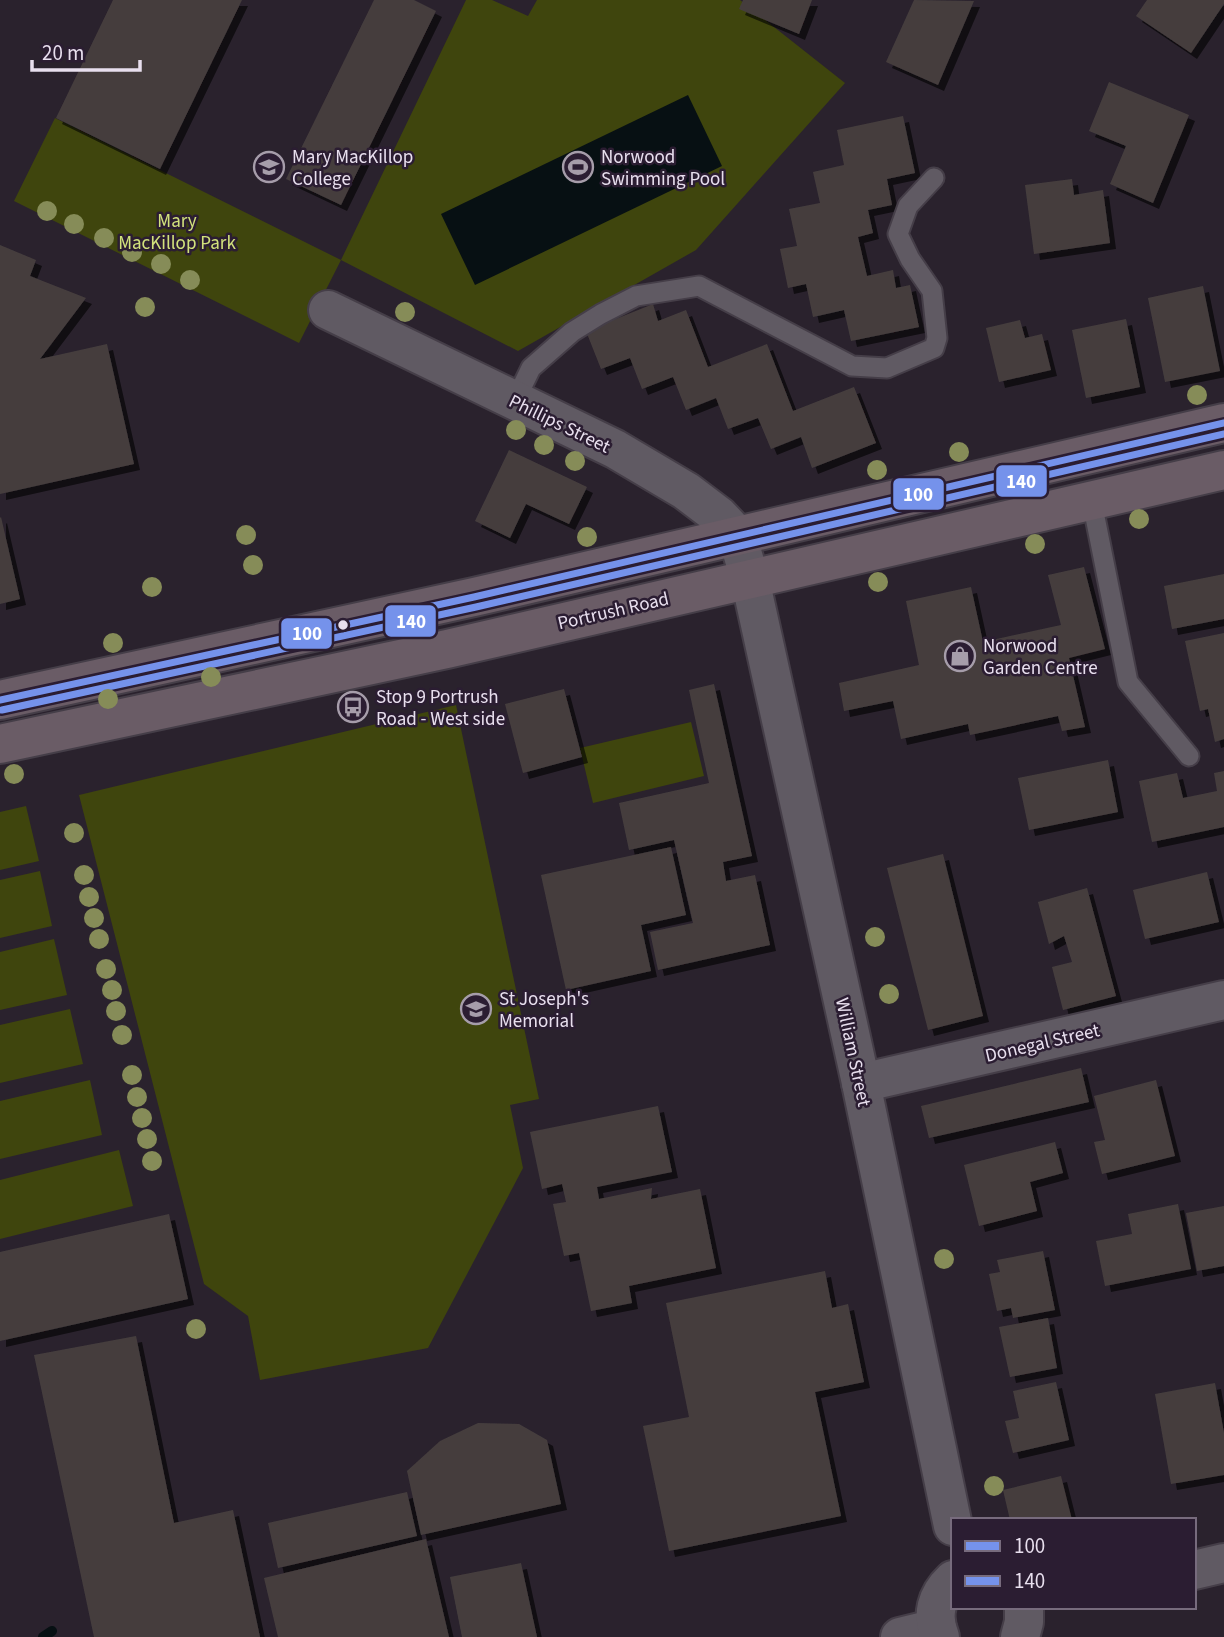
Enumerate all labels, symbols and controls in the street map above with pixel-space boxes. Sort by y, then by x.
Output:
scale bar [32,28,140,72]
text: 20 m [42,38,84,68]
place label: Mary MacKillop College [292,144,413,193]
place label: Norwood Swimming Pool [601,144,725,193]
school or university icon: Mary MacKillop College [252,150,286,184]
sports icon: Norwood Swimming Pool [561,150,595,184]
park label: Mary MacKillop Park [118,208,236,257]
street label: Phillips Street [504,388,615,461]
line badge: 140 [995,464,1048,498]
text: 140 [1006,469,1036,496]
line badge: 100 [892,477,945,511]
text: 100 [903,482,933,509]
street label: Portrush Road [555,586,672,637]
line badge: 140 [384,604,437,638]
text: 140 [396,609,426,636]
line badge: 100 [280,617,333,650]
unlabelled marker [336,618,350,632]
text: 100 [292,621,322,648]
place label: Norwood Garden Centre [983,633,1098,682]
shop icon: Norwood Garden Centre [943,639,977,673]
place label: Stop 9 Portrush Road - West side [376,684,505,733]
bus stop icon: Stop 9 Portrush Road - West side [336,690,370,724]
place label: St Joseph's Memorial [499,986,589,1035]
school or university icon: St Joseph's Memorial [459,992,493,1026]
street label: William Street [828,995,877,1110]
street label: Donegal Street [982,1017,1103,1070]
legend [951,1518,1196,1609]
text: 100 [1014,1531,1045,1561]
text: 140 [1014,1566,1045,1596]

